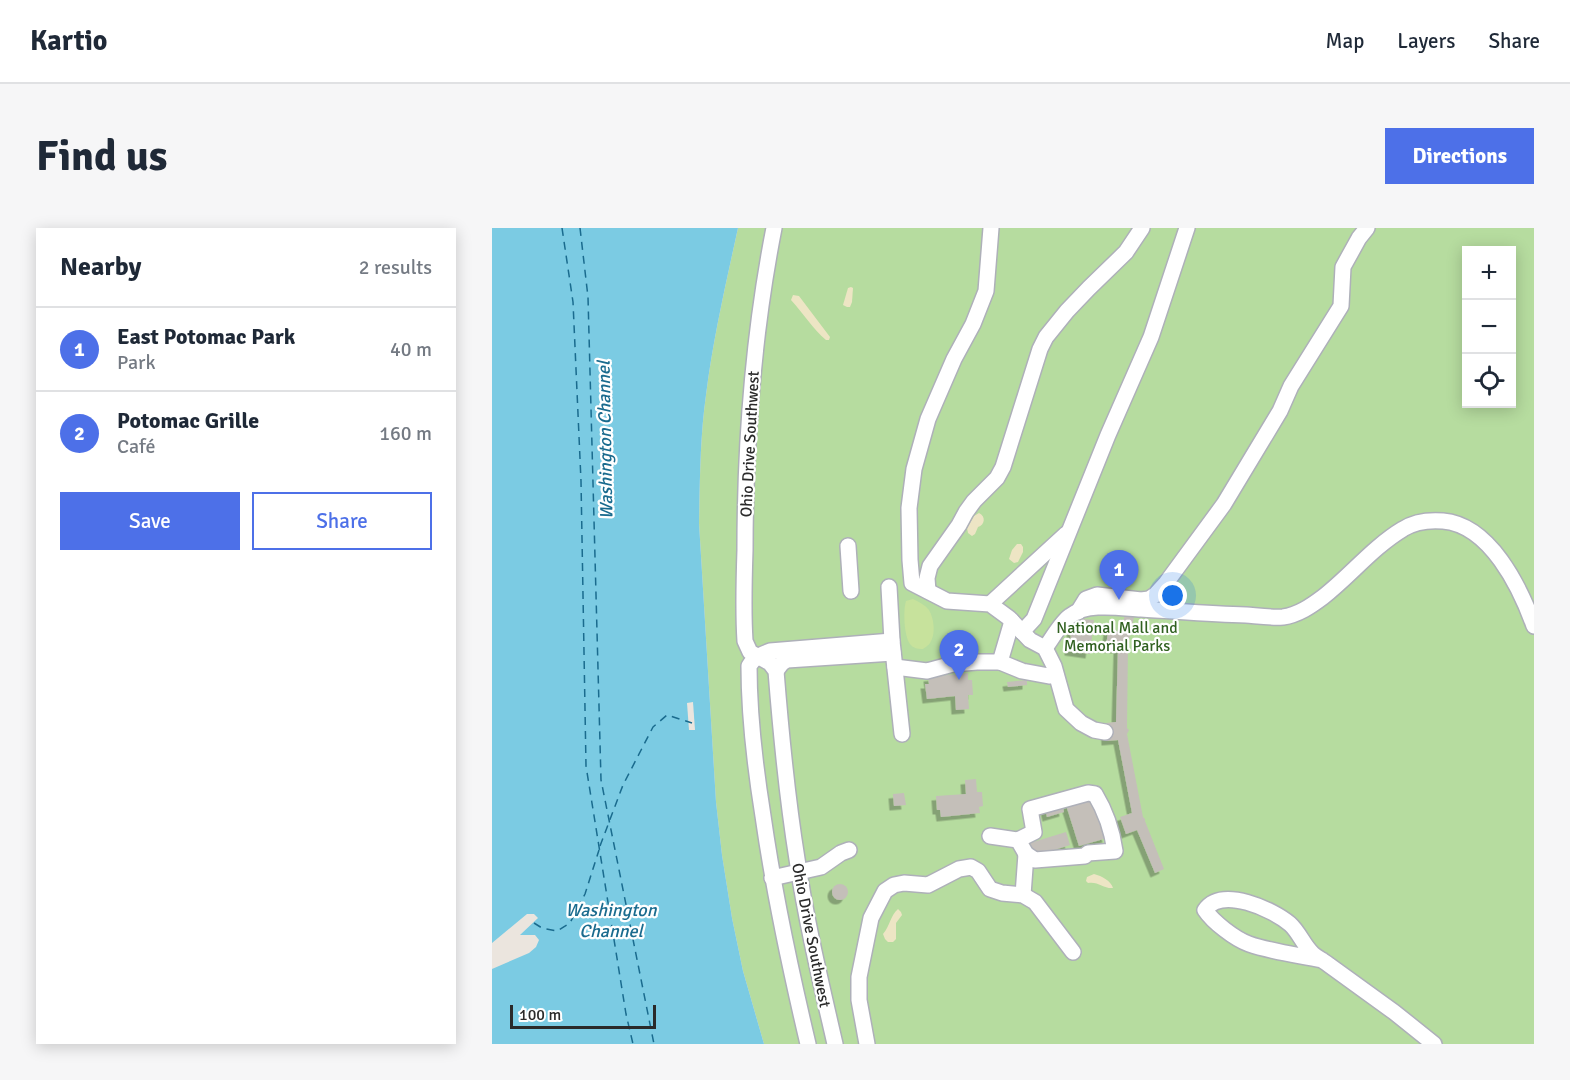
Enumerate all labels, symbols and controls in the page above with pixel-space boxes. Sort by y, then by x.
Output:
text: Kartio [30,24,107,58]
text: Map [1326,28,1364,54]
text: Layers [1397,28,1455,54]
text: Share [1488,28,1540,54]
button: Directions [1385,128,1534,184]
text: Find us [36,131,167,182]
map controls [1462,246,1516,408]
button: + [1462,246,1516,300]
text: Nearby [60,251,141,283]
text: 2 results [359,255,432,280]
button: − [1462,300,1516,354]
text: East Potomac Park [117,323,295,350]
text: 1 [74,337,85,362]
text: 40 m [390,337,432,362]
text: Park [117,350,155,375]
button: locate [1462,354,1516,408]
water label: Washington Channel [593,359,617,520]
street label: Ohio Drive Southwest [736,370,764,518]
text: Potomac Grille [117,407,259,434]
text: 2 [74,421,85,446]
text: 160 m [379,421,432,446]
text: Café [117,434,156,459]
button: Save [60,492,240,550]
button: Share [252,492,432,550]
pin: 1 [1100,550,1138,600]
your location [1158,581,1187,610]
park label: National Mall and Memorial Parks [1056,618,1178,656]
pin: 2 [940,630,978,680]
street label: Ohio Drive Southwest [787,861,835,1009]
water label: Washington Channel [566,899,658,942]
scale bar [510,1002,656,1030]
text: 100 m [519,1005,561,1025]

